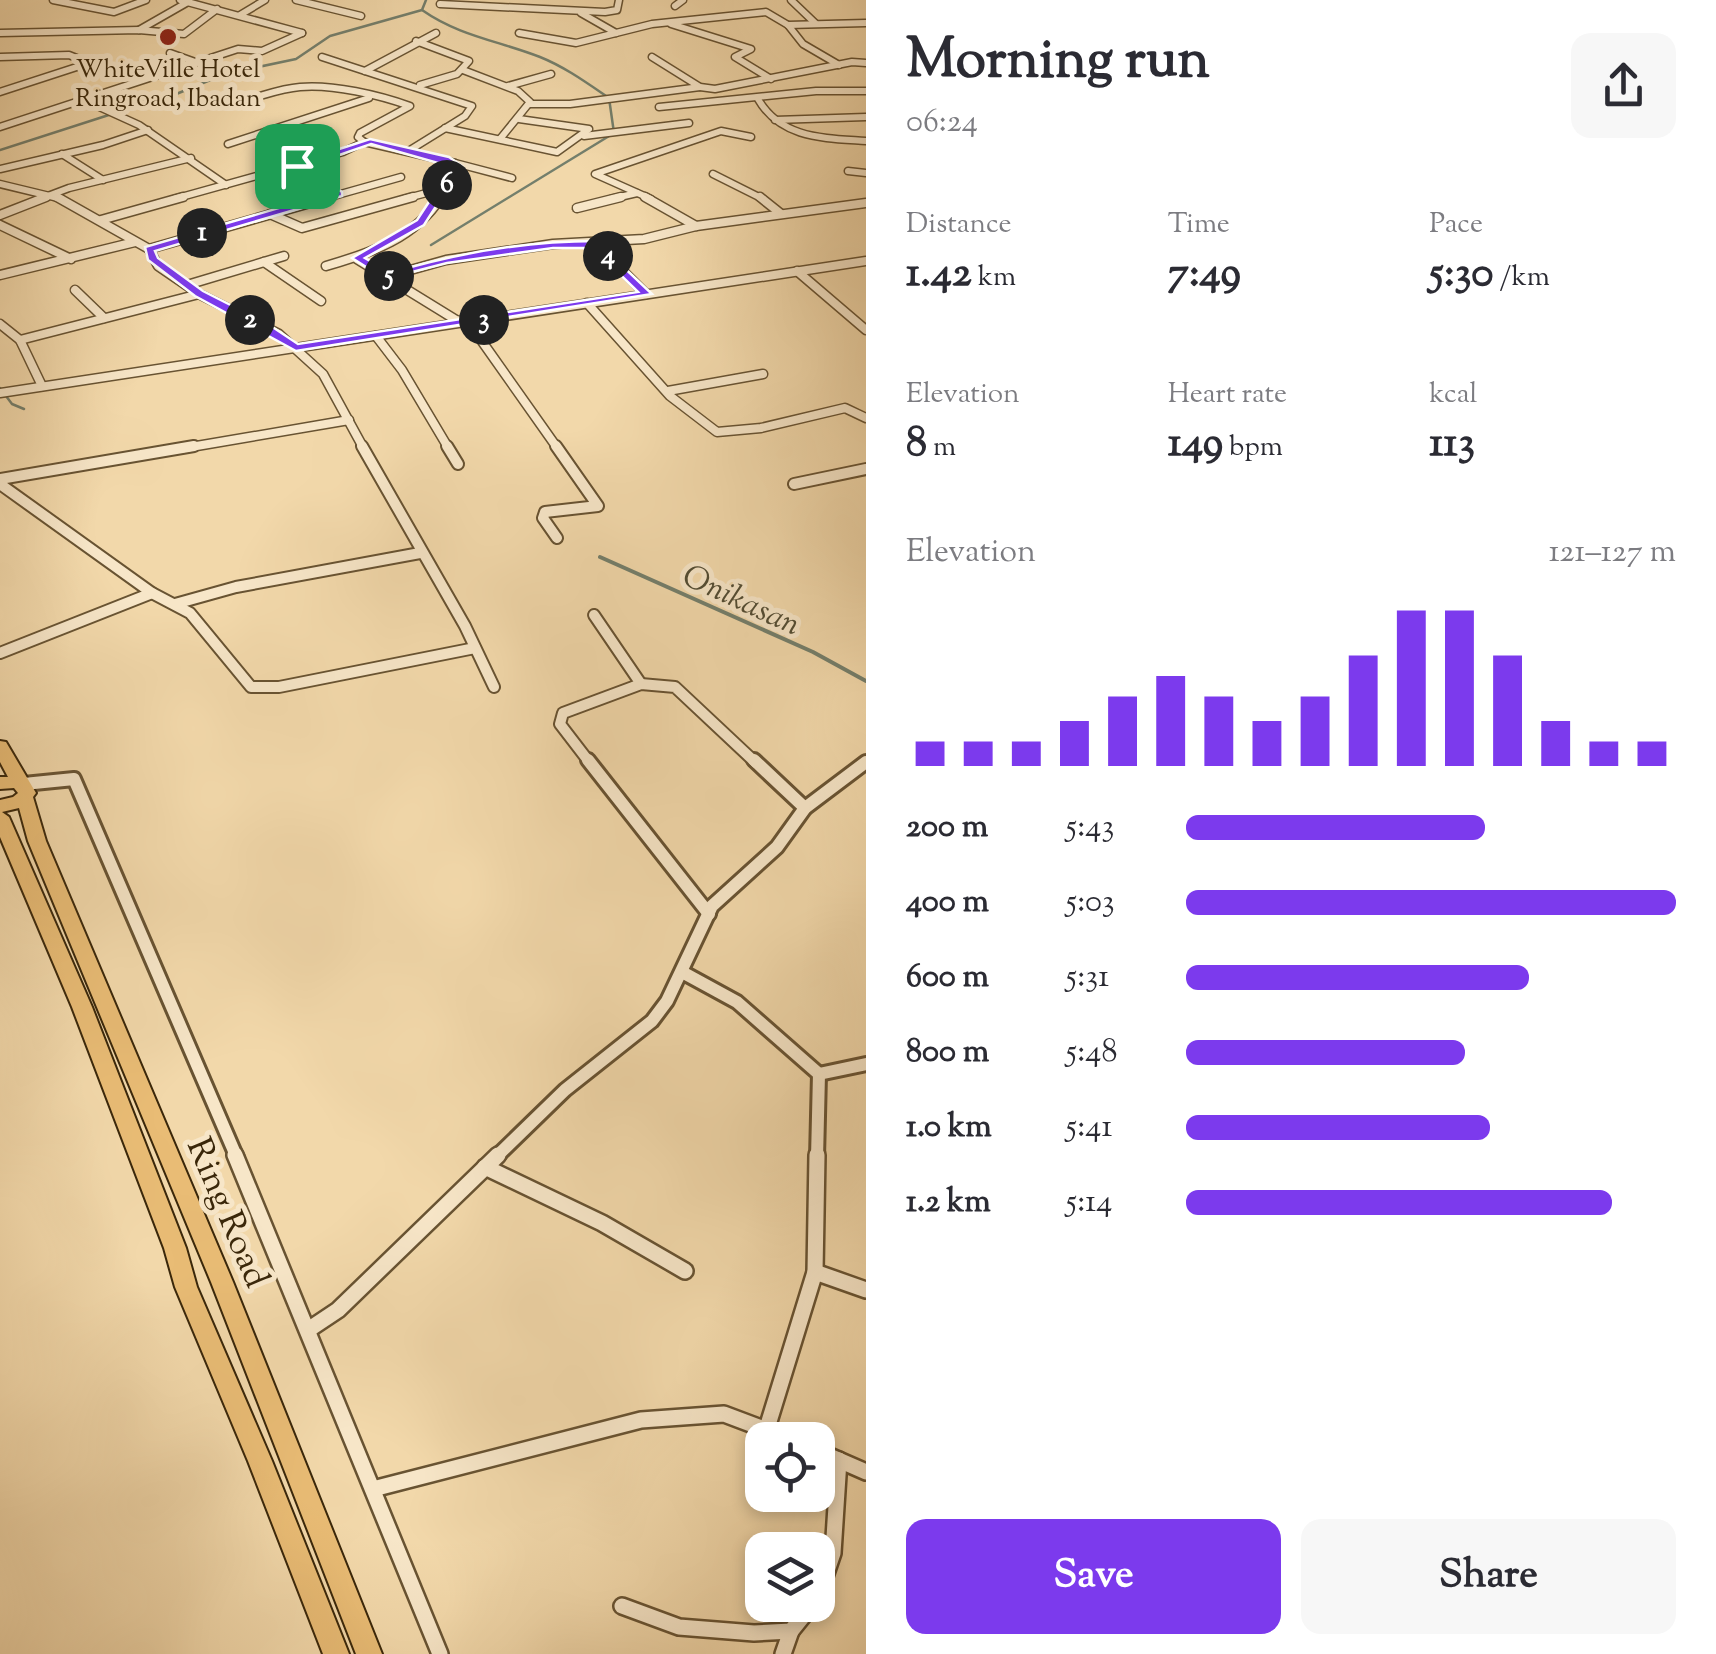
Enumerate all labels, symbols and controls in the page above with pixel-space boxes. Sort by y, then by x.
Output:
text: Morning run [906,23,1210,102]
marker: WhiteVille Hotel Ringroad, Ibadan [157,26,179,48]
button: share [1571,33,1676,138]
place label: WhiteVille Hotel Ringroad, Ibadan [75,53,261,118]
text: 06:24 [906,100,978,146]
pin [255,124,340,209]
icon: arrive [270,139,325,194]
pin: 6 [422,160,472,210]
text: 6 [440,165,454,205]
text: Distance [906,205,1012,245]
text: Time [1168,205,1230,245]
text: Pace [1429,205,1483,245]
pin: 1 [177,208,227,258]
text: 1 [197,213,207,253]
pin: 4 [583,231,633,281]
text: 4 [601,236,615,276]
text: 1.42 [906,245,972,305]
text: 7:49 [1168,245,1241,305]
text: 5:30 [1429,245,1493,305]
pin: 5 [364,251,414,301]
text: 5 [384,256,394,296]
text: km [972,258,1016,298]
text: /km [1493,258,1550,298]
pin: 2 [225,295,275,345]
pin: 3 [459,295,509,345]
text: 2 [243,300,257,340]
text: 3 [478,300,490,340]
text: Elevation [906,375,1020,415]
text: Heart rate [1168,375,1287,415]
text: kcal [1429,375,1477,415]
text: 8 [906,415,927,475]
text: 149 [1168,415,1223,475]
text: 113 [1429,415,1475,475]
text: m [927,428,956,468]
text: bpm [1223,428,1283,468]
text: Elevation [906,530,1036,576]
text: 121–127 m [1549,530,1676,576]
water label: Onikasan [674,554,807,649]
text: 200 m [906,805,988,851]
text: 5:43 [1066,805,1114,851]
text: 400 m [906,880,989,926]
text: 5:03 [1066,880,1115,926]
text: 600 m [906,955,989,1001]
text: 5:31 [1066,955,1109,1001]
text: 800 m [906,1030,989,1076]
text: 5:48 [1066,1030,1117,1076]
text: 1.0 km [906,1105,992,1151]
text: 5:41 [1066,1105,1112,1151]
street label: Ring Road [171,1130,280,1297]
text: 1.2 km [906,1180,991,1226]
text: 5:14 [1066,1180,1112,1226]
map controls [745,1422,835,1622]
button: locate [745,1422,835,1512]
button: Save [906,1519,1281,1634]
button: Share [1301,1519,1676,1634]
button: layers [745,1532,835,1622]

